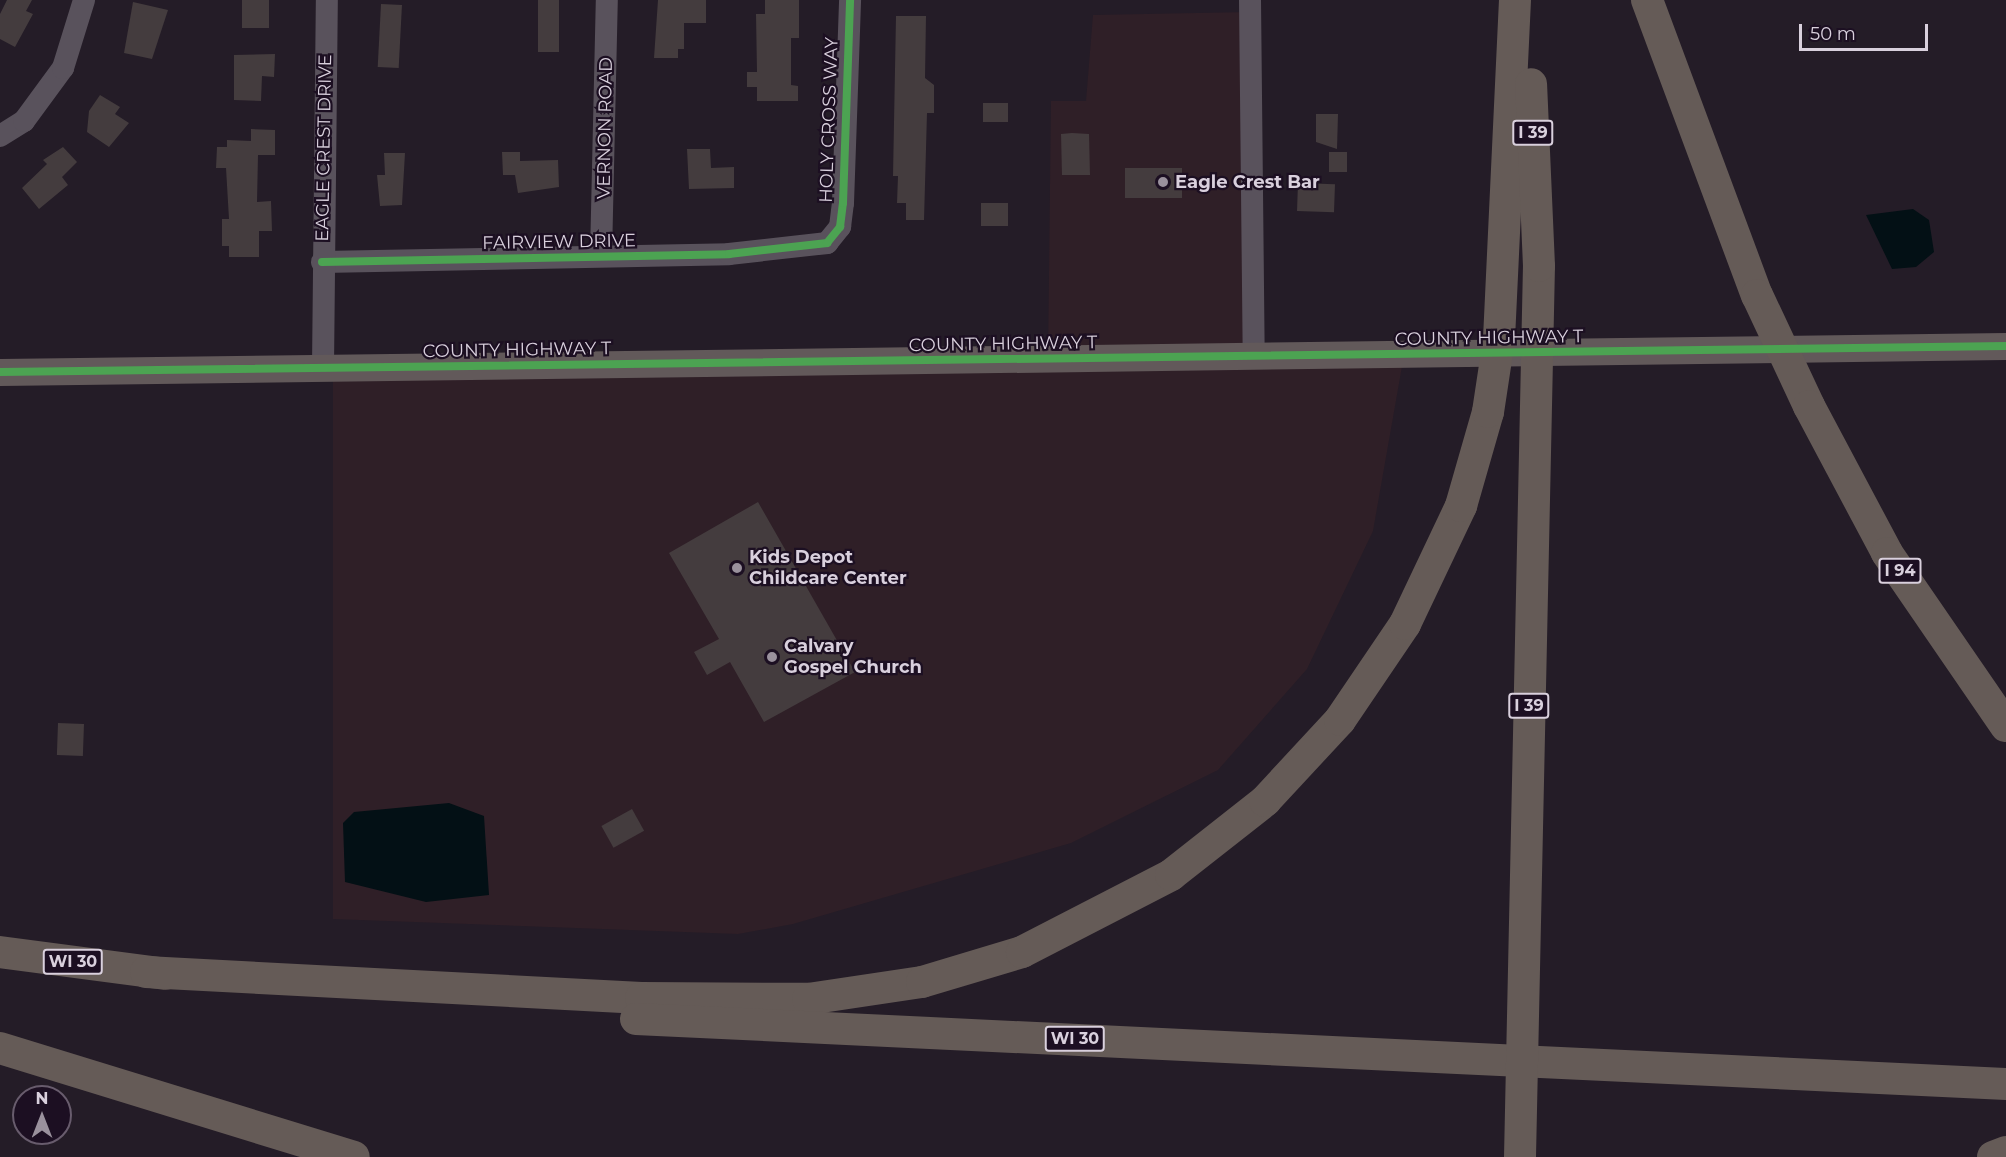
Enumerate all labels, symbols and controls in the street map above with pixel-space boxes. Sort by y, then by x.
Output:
scale bar [1802,12,1931,50]
text: 50 m [1810,23,1856,45]
street label: HOLY CROSS WAY [815,37,843,203]
street label: EAGLE CREST DRIVE [312,54,336,242]
street label: VERNON ROAD [593,57,617,199]
road number: I 39 [1512,120,1554,146]
place label: Eagle Crest Bar [1175,171,1320,193]
marker: Eagle Crest Bar [1156,175,1170,189]
street label: FAIRVIEW DRIVE [482,230,636,254]
street label: COUNTY HIGHWAY T [1394,326,1584,350]
street label: COUNTY HIGHWAY T [908,332,1098,356]
street label: COUNTY HIGHWAY T [422,338,612,362]
place label: Kids Depot Childcare Center [749,547,907,590]
road number: I 94 [1878,558,1922,584]
marker: Kids Depot Childcare Center [730,561,744,575]
place label: Calvary Gospel Church [784,636,922,678]
marker: Calvary Gospel Church [765,650,779,664]
road number: I 39 [1508,693,1550,719]
road number: WI 30 [42,949,104,975]
road number: WI 30 [1044,1026,1106,1052]
north arrow [12,1085,72,1145]
text: N [36,1089,48,1108]

